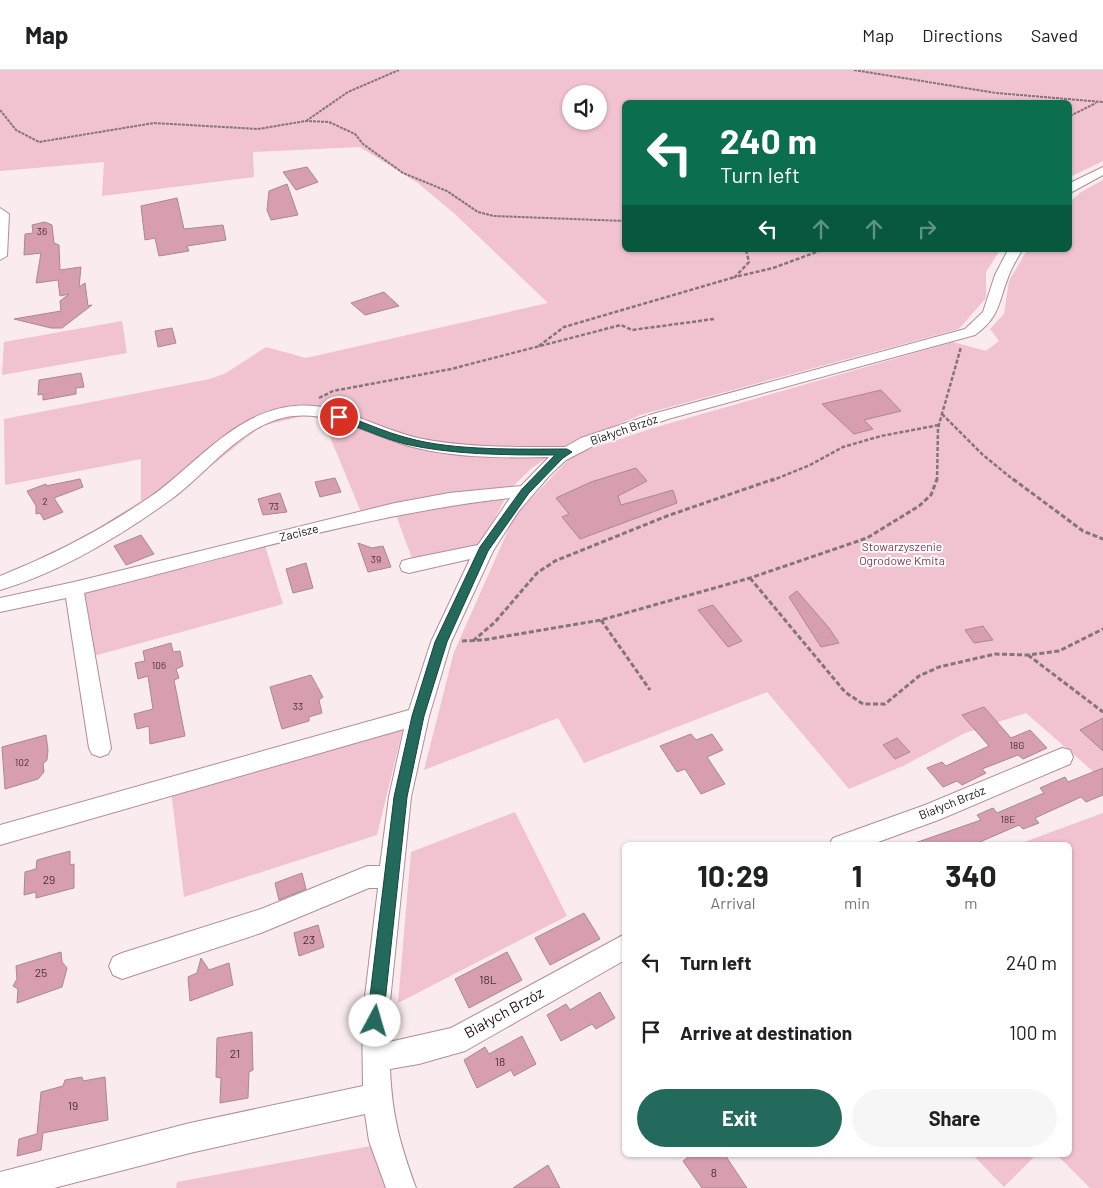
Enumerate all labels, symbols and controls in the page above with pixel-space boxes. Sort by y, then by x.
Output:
text: Map [25,20,68,49]
text: Map [862,24,894,46]
text: Directions [922,24,1003,46]
text: Saved [1031,24,1078,46]
map controls [562,85,607,130]
button: sound [562,85,607,130]
text: 240 m [720,119,817,161]
icon: left [637,120,702,185]
text: Turn left [720,161,800,187]
icon: left [754,215,782,243]
icon: ahead [807,215,835,243]
icon: ahead [860,215,888,243]
icon: right [913,215,941,243]
house number: 36 [37,225,47,237]
pin [318,396,360,438]
icon: arrive [325,403,353,431]
street label: Białych Brzóz [588,411,659,447]
house number: 2 [42,495,48,507]
house number: 73 [269,500,279,512]
street label: Zacisze [278,520,320,544]
park label: Stowarzyszenie Ogrodowe Kmita [859,539,945,567]
house number: 39 [371,553,381,565]
house number: 106 [152,659,166,671]
house number: 33 [293,700,303,712]
house number: 18G [1010,739,1024,751]
house number: 102 [15,756,29,768]
street label: Białych Brzóz [916,782,987,822]
house number: 18E [1001,813,1015,825]
text: 10:29 [697,857,769,893]
text: 1 [852,857,862,893]
text: 340 [945,857,997,893]
house number: 29 [43,872,55,886]
text: Arrival [711,893,755,912]
text: min [844,893,870,912]
text: m [964,893,978,912]
house number: 23 [303,932,315,946]
icon: left [637,948,665,976]
text: Turn left [680,951,751,974]
text: 240 m [1006,951,1057,974]
house number: 25 [35,965,47,979]
house number: 18L [479,972,497,986]
street label: Białych Brzóz [461,983,547,1041]
position arrow [348,994,400,1046]
icon: arrive [637,1018,665,1046]
text: Arrive at destination [680,1021,852,1044]
text: 100 m [1009,1021,1057,1044]
house number: 21 [230,1046,240,1060]
house number: 18 [495,1054,505,1068]
button: Exit [637,1089,842,1147]
button: Share [852,1089,1057,1147]
house number: 19 [68,1098,78,1112]
house number: 8 [711,1165,717,1179]

